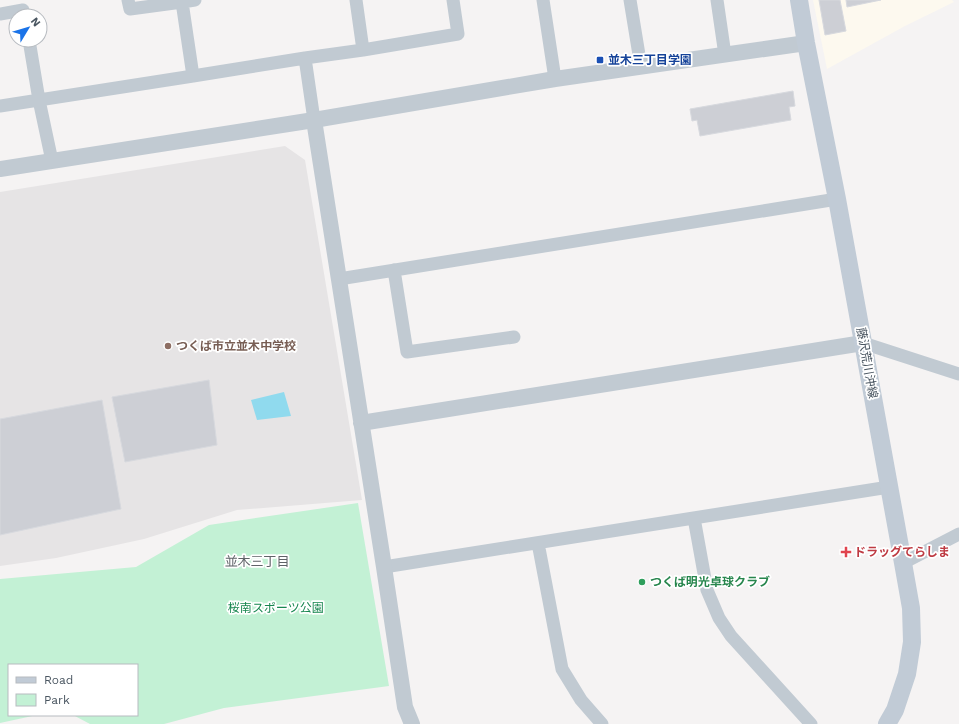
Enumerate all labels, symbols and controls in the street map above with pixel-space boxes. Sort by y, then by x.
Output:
north arrow [8,8,48,48]
text: N [28,15,43,29]
place label: 並木三丁目学園 [608,53,692,67]
marker: 並木三丁目学園 [595,55,605,65]
street label: 藤沢荒川沖線 [854,326,880,400]
place label: つくば市立並木中学校 [176,339,296,353]
marker: つくば市立並木中学校 [163,341,173,351]
place label: ドラッグてらしま [854,545,950,559]
marker: ドラッグてらしま [841,547,851,557]
district label: 並木三丁目 [224,554,290,569]
place label: つくば明光卓球クラブ [650,575,770,589]
marker: つくば明光卓球クラブ [637,577,647,587]
park label: 桜南スポーツ公園 [228,601,324,615]
legend [8,664,138,716]
text: Road [44,673,73,687]
text: Park [44,693,70,707]

